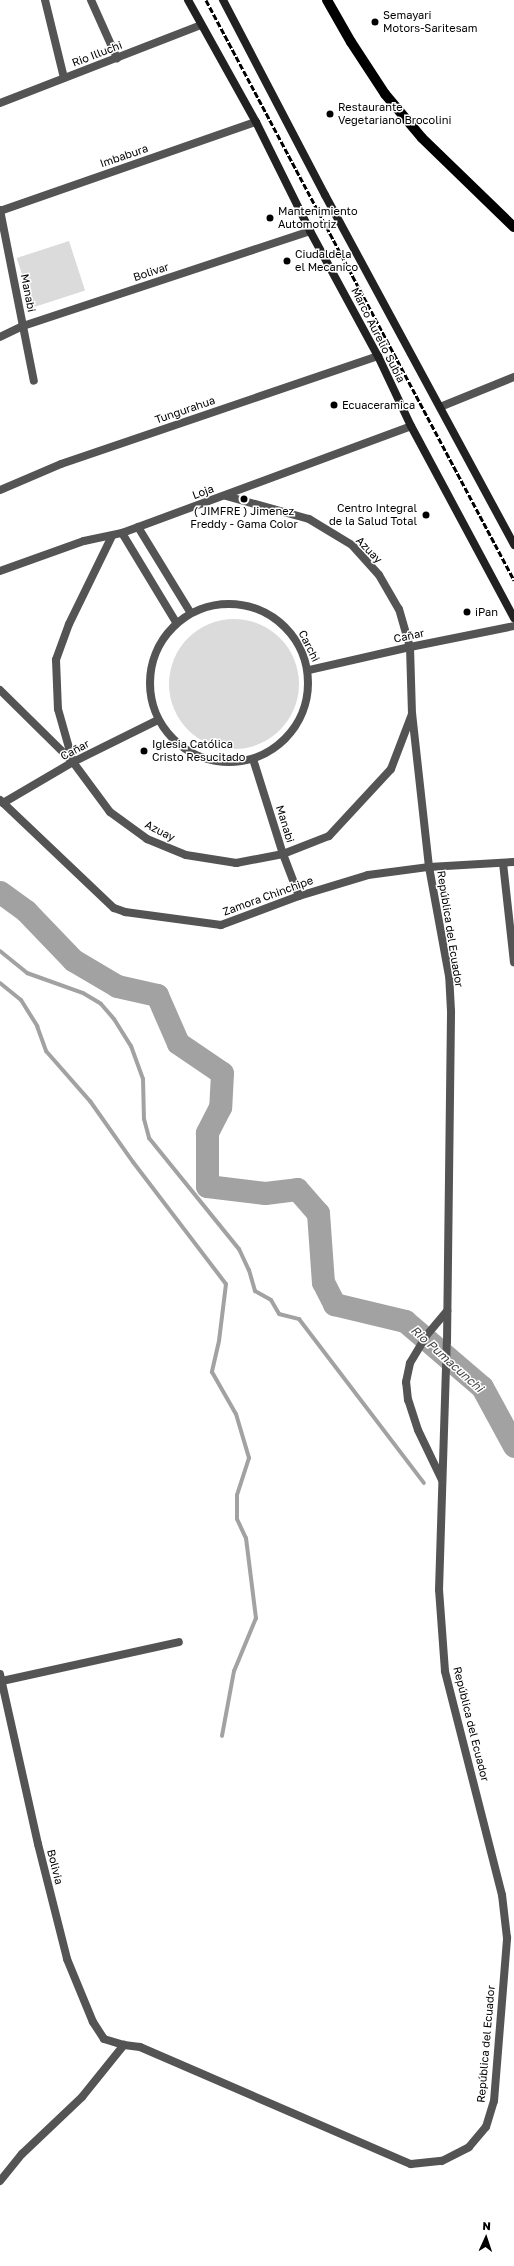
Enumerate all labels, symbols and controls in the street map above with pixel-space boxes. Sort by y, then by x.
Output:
place label: Semayari Motors-Saritesam [383,9,477,35]
marker: Semayari Motors-Saritesam [370,17,380,27]
street label: Rio Illuchi [70,38,124,70]
place label: Restaurante Vegetariano Brocolini [338,101,451,127]
marker: Restaurante Vegetariano Brocolini [325,109,335,119]
street label: Imbabura [98,142,150,170]
place label: Mantenimiento Automotriz [278,205,358,231]
marker: Mantenimiento Automotriz [265,213,275,223]
place label: Ciudaldela el Mecanico [295,248,358,274]
marker: Ciudaldela el Mecanico [282,256,292,266]
street label: Bolivar [131,260,171,284]
street label: Manabi [18,273,38,313]
street label: Marco Aurelio Subia [348,285,408,385]
street label: Tungurahua [153,394,217,426]
place label: Ecuaceramica [342,398,415,412]
marker: Ecuaceramica [329,400,339,410]
street label: Loja [190,482,216,502]
marker: ( JIMFRE ) Jimenez Freddy - Gama Color [239,494,249,504]
place label: Centro Integral de la Salud Total [329,502,417,528]
place label: ( JIMFRE ) Jimenez Freddy - Gama Color [190,505,298,531]
marker: Centro Integral de la Salud Total [420,509,432,521]
street label: Azuay [353,534,385,566]
place label: iPan [475,605,498,619]
marker: iPan [462,607,472,617]
street label: Cañar [392,626,426,646]
street label: Carchi [296,628,322,664]
street label: Cañar [58,737,92,763]
place label: Iglesia Católica Cristo Resucitado [152,738,245,764]
marker: Iglesia Católica Cristo Resucitado [139,746,149,756]
street label: Manabi [273,804,297,844]
street label: Azuay [143,818,177,844]
street label: República del Ecuador [434,870,466,988]
street label: Zamora Chinchipe [221,874,315,918]
water label: Rio Pumacunchi [408,1323,486,1395]
street label: República del Ecuador [450,1665,492,1783]
street label: Bolivia [44,1848,66,1886]
street label: República del Ecuador [474,1985,498,2103]
north arrow [466,2218,506,2258]
text: N [482,2219,491,2232]

